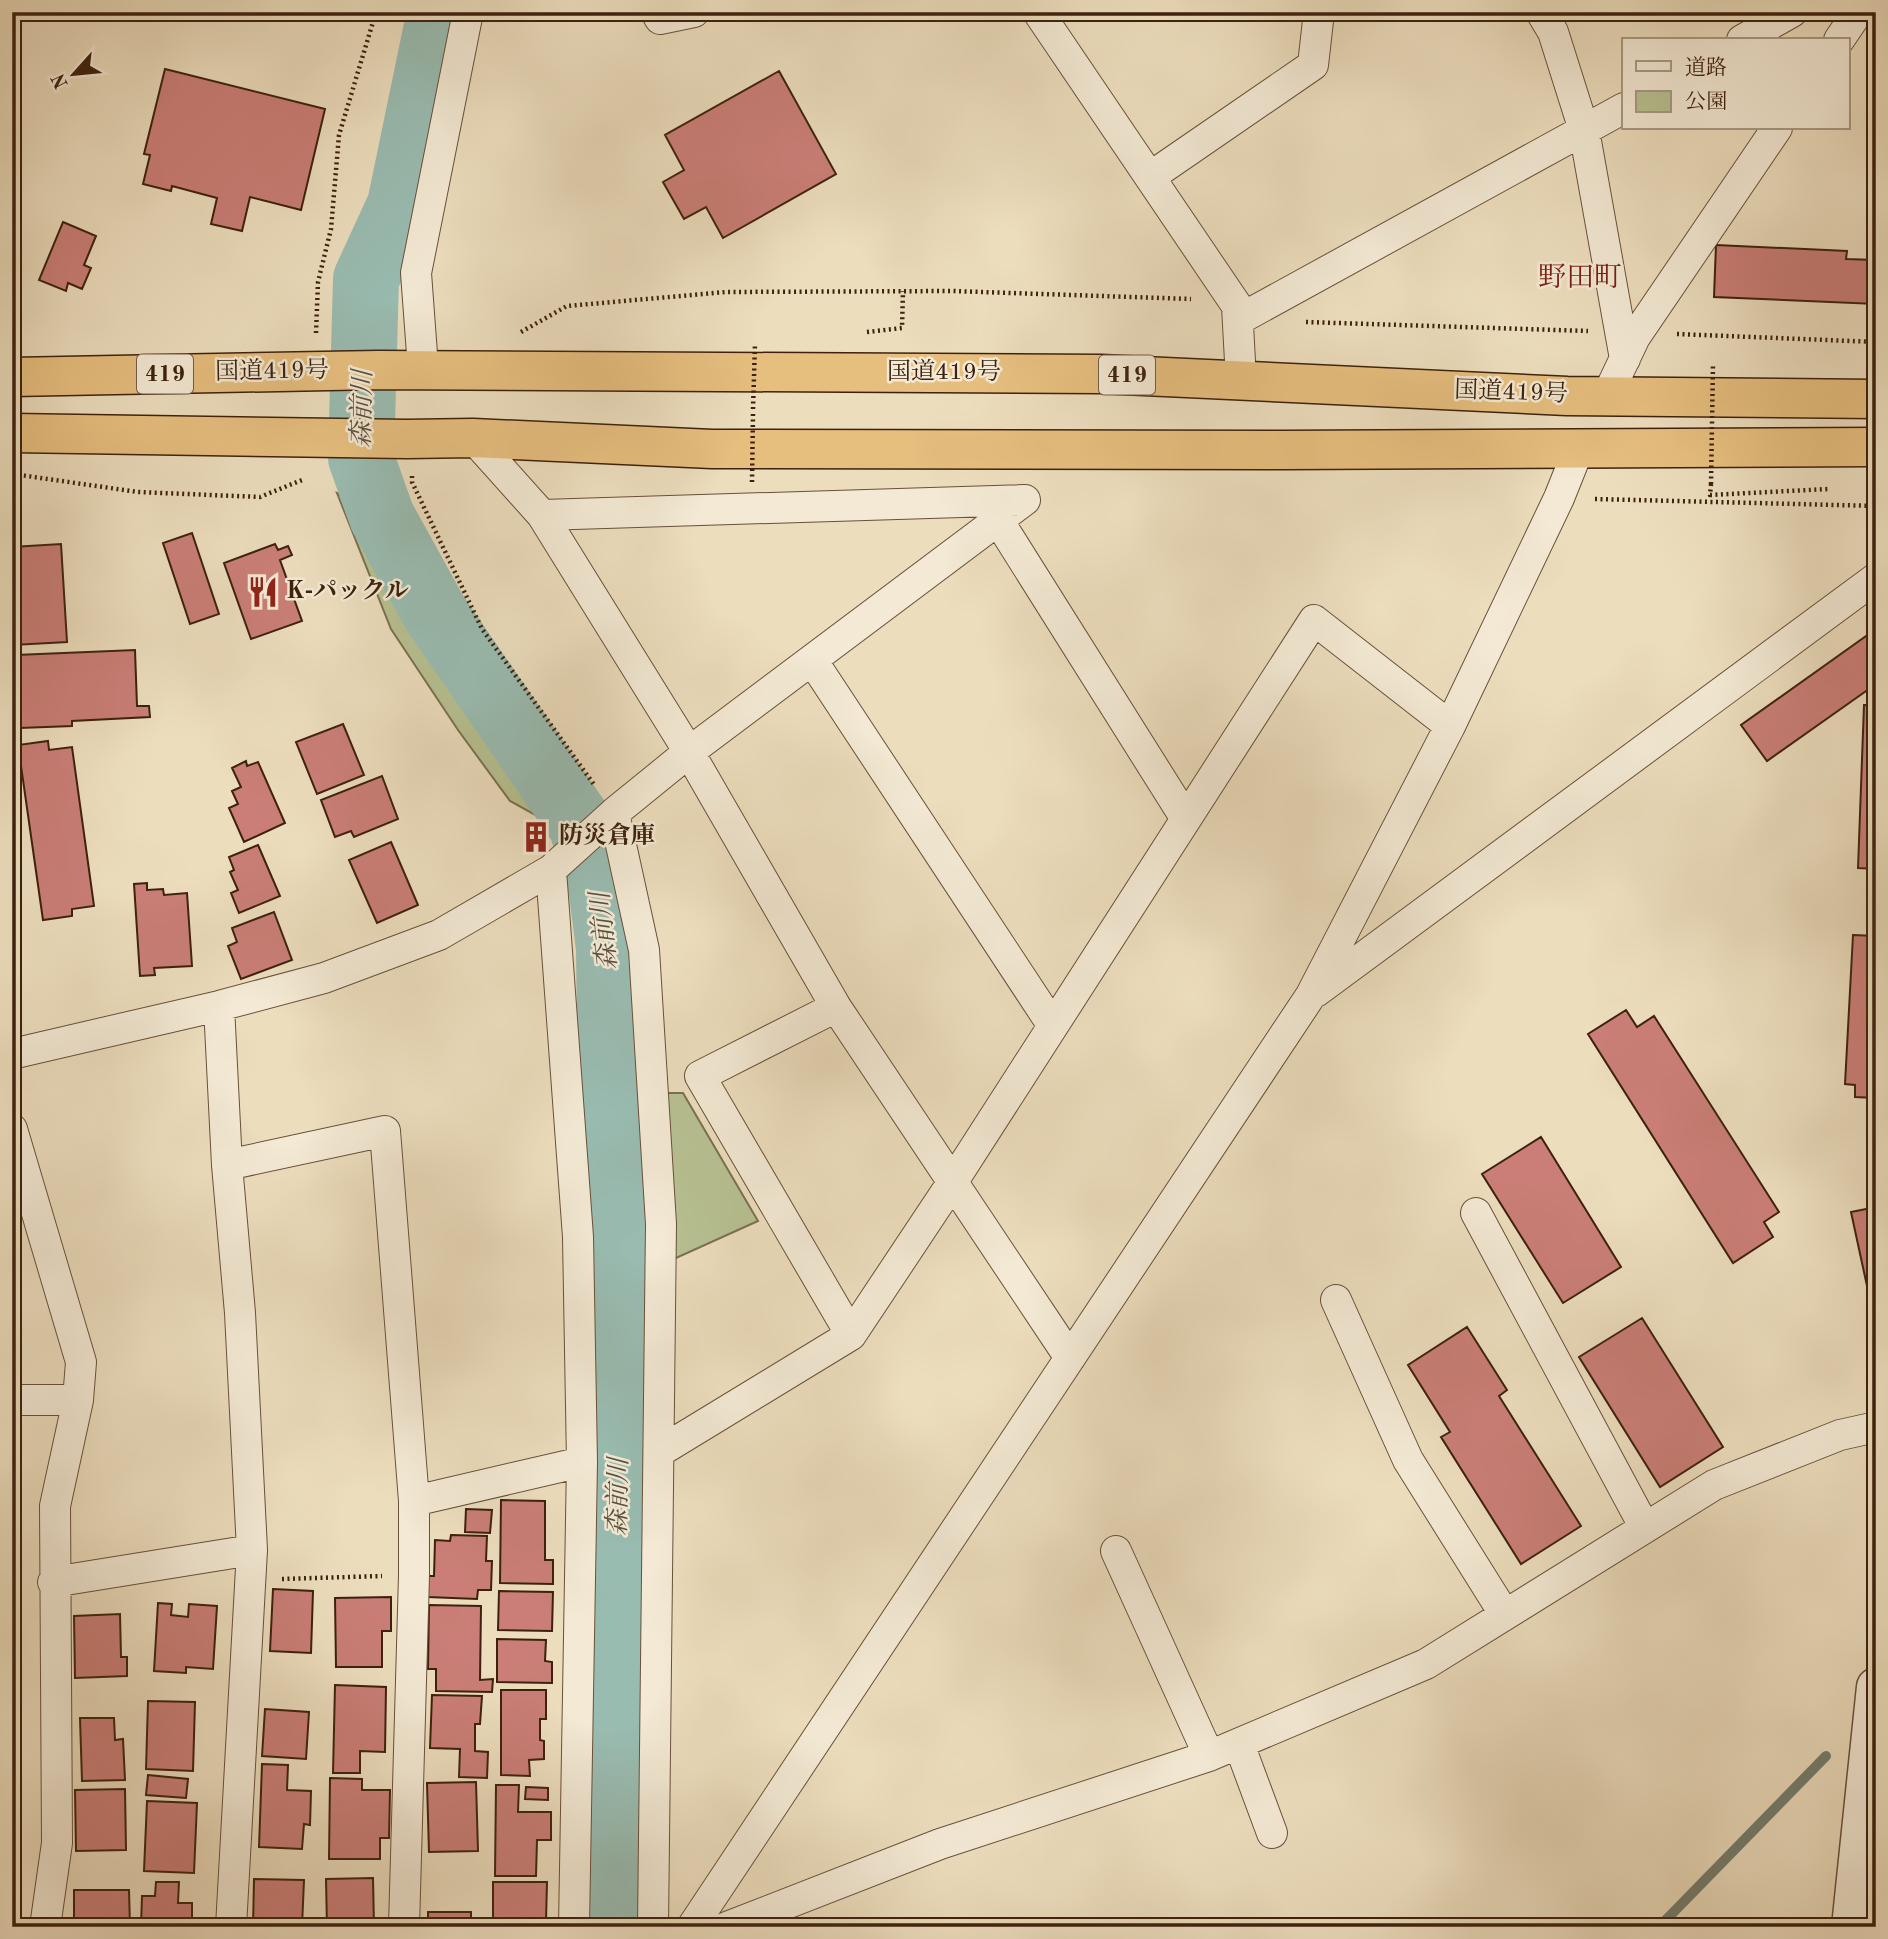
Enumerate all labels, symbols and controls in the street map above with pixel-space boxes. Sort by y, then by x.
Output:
north arrow [38,38,108,108]
legend [1622,38,1850,130]
text: 道路 [1685,56,1727,79]
text: N [49,69,73,91]
text: 公園 [1685,90,1727,113]
district label: 野田町 [1538,263,1622,293]
road number: 419 [137,354,193,394]
street label: 国道419号 [215,356,329,385]
road number: 419 [1099,356,1155,394]
street label: 国道419号 [887,358,1001,385]
water label: 森前川 [347,367,377,448]
street label: 国道419号 [1454,376,1568,407]
restaurant icon: K-パックル [246,575,280,609]
place label: K-パックル [286,578,409,604]
building icon: 防災倉庫 [519,820,553,854]
place label: 防災倉庫 [559,822,655,849]
water label: 森前川 [586,888,622,971]
water label: 森前川 [603,1455,633,1536]

